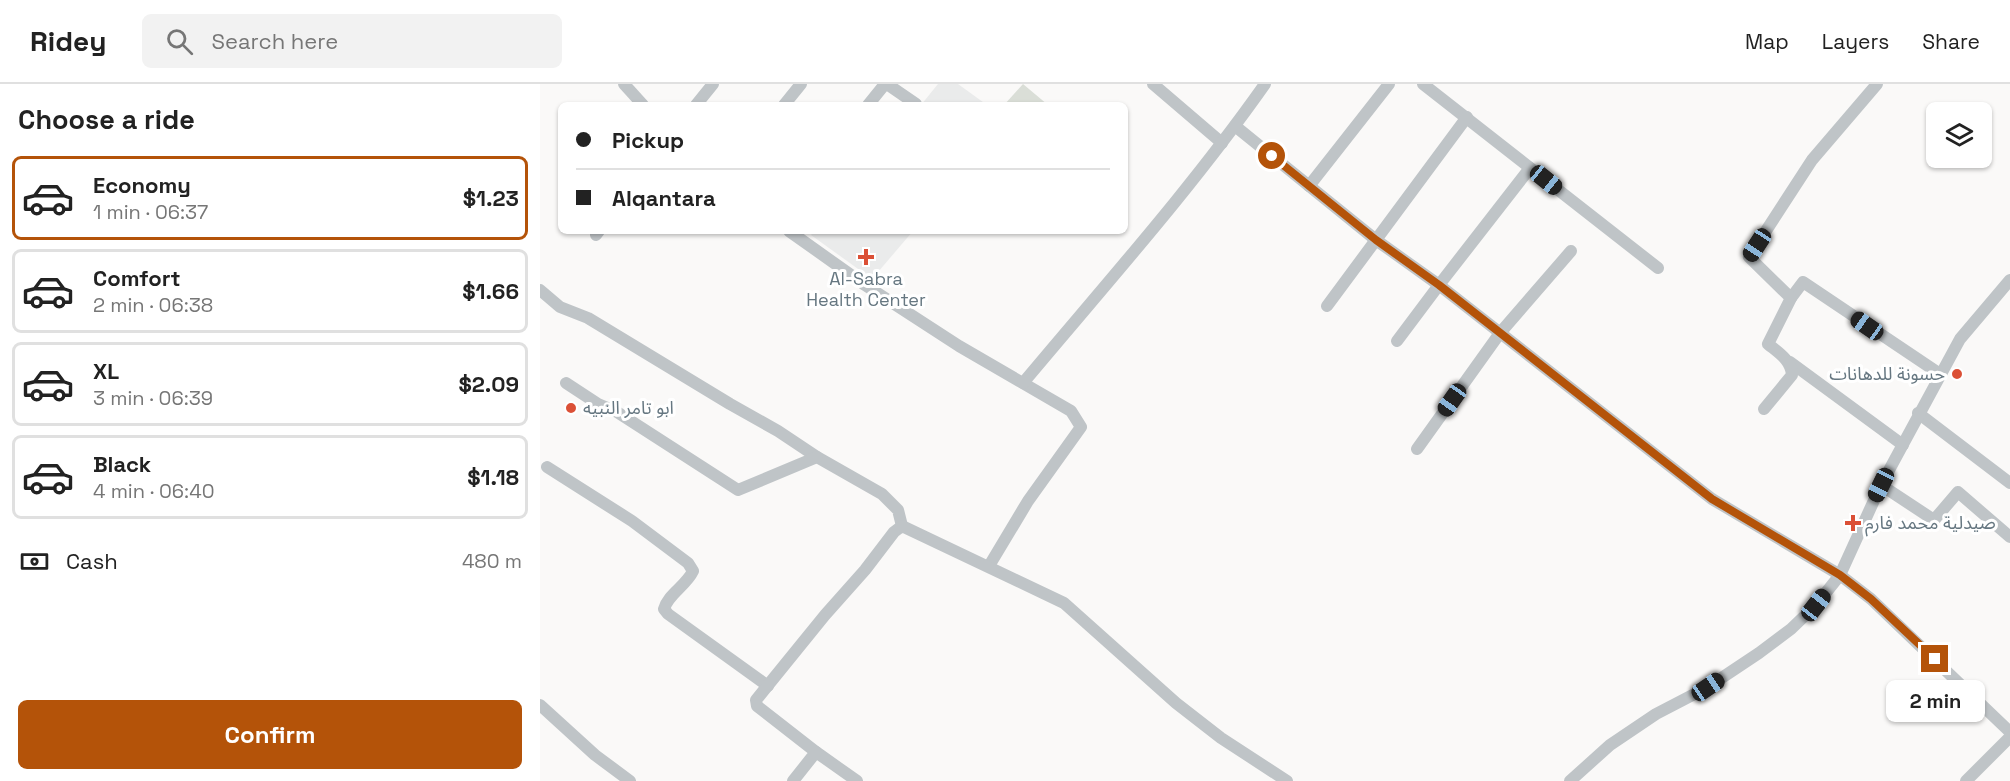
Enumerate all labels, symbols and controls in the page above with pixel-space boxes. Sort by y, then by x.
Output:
search box [142,14,562,68]
text: Ridey [30,23,106,59]
icon: search [163,25,196,58]
text: Search here [211,27,338,55]
text: Map [1745,28,1789,55]
text: Layers [1822,28,1889,55]
text: Share [1922,28,1980,55]
text: Choose a ride [18,102,195,137]
map controls [1926,102,1992,168]
button: layers [1926,102,1992,168]
text: Pickup [612,126,684,154]
route start [1258,142,1285,169]
car [1526,162,1566,198]
icon: car [21,171,75,225]
text: Economy [93,171,191,199]
text: $1.23 [463,184,519,212]
text: Alqantara [612,184,716,212]
text: 1 min · 06:37 [93,199,208,225]
car [1740,225,1774,265]
marker: Al-Sabra Health Center [857,248,875,266]
icon: car [21,264,75,318]
text: Comfort [93,264,181,292]
place label: Al-Sabra Health Center [806,267,926,311]
text: $1.66 [462,277,519,305]
text: 2 min · 06:38 [93,292,213,318]
car [1847,308,1887,344]
icon: car [21,357,75,411]
text: XL [93,357,119,385]
place label: حسونة للدهانات [1829,362,1945,385]
marker: حسونة للدهانات [1950,367,1964,381]
text: $2.09 [458,370,519,398]
car [1434,380,1470,420]
text: 3 min · 06:39 [93,385,213,411]
place label: ابو تامر النبيه [583,396,674,419]
marker: ابو تامر النبيه [564,401,578,415]
icon: car [21,450,75,504]
text: Black [93,450,151,478]
text: $1.18 [467,463,519,491]
car [1865,465,1897,505]
text: 4 min · 06:40 [93,478,214,504]
place label: صيدلية محمد فارم [1865,511,1996,537]
marker: صيدلية محمد فارم [1846,516,1860,530]
icon: cash [18,545,51,578]
text: Cash [66,547,118,575]
text: 480 m [462,548,522,574]
car [1798,585,1834,625]
route end [1921,645,1948,672]
car [1688,669,1728,705]
callout: 2 min [1886,680,1984,722]
text: 2 min [1910,688,1961,714]
button: Confirm [18,700,522,769]

